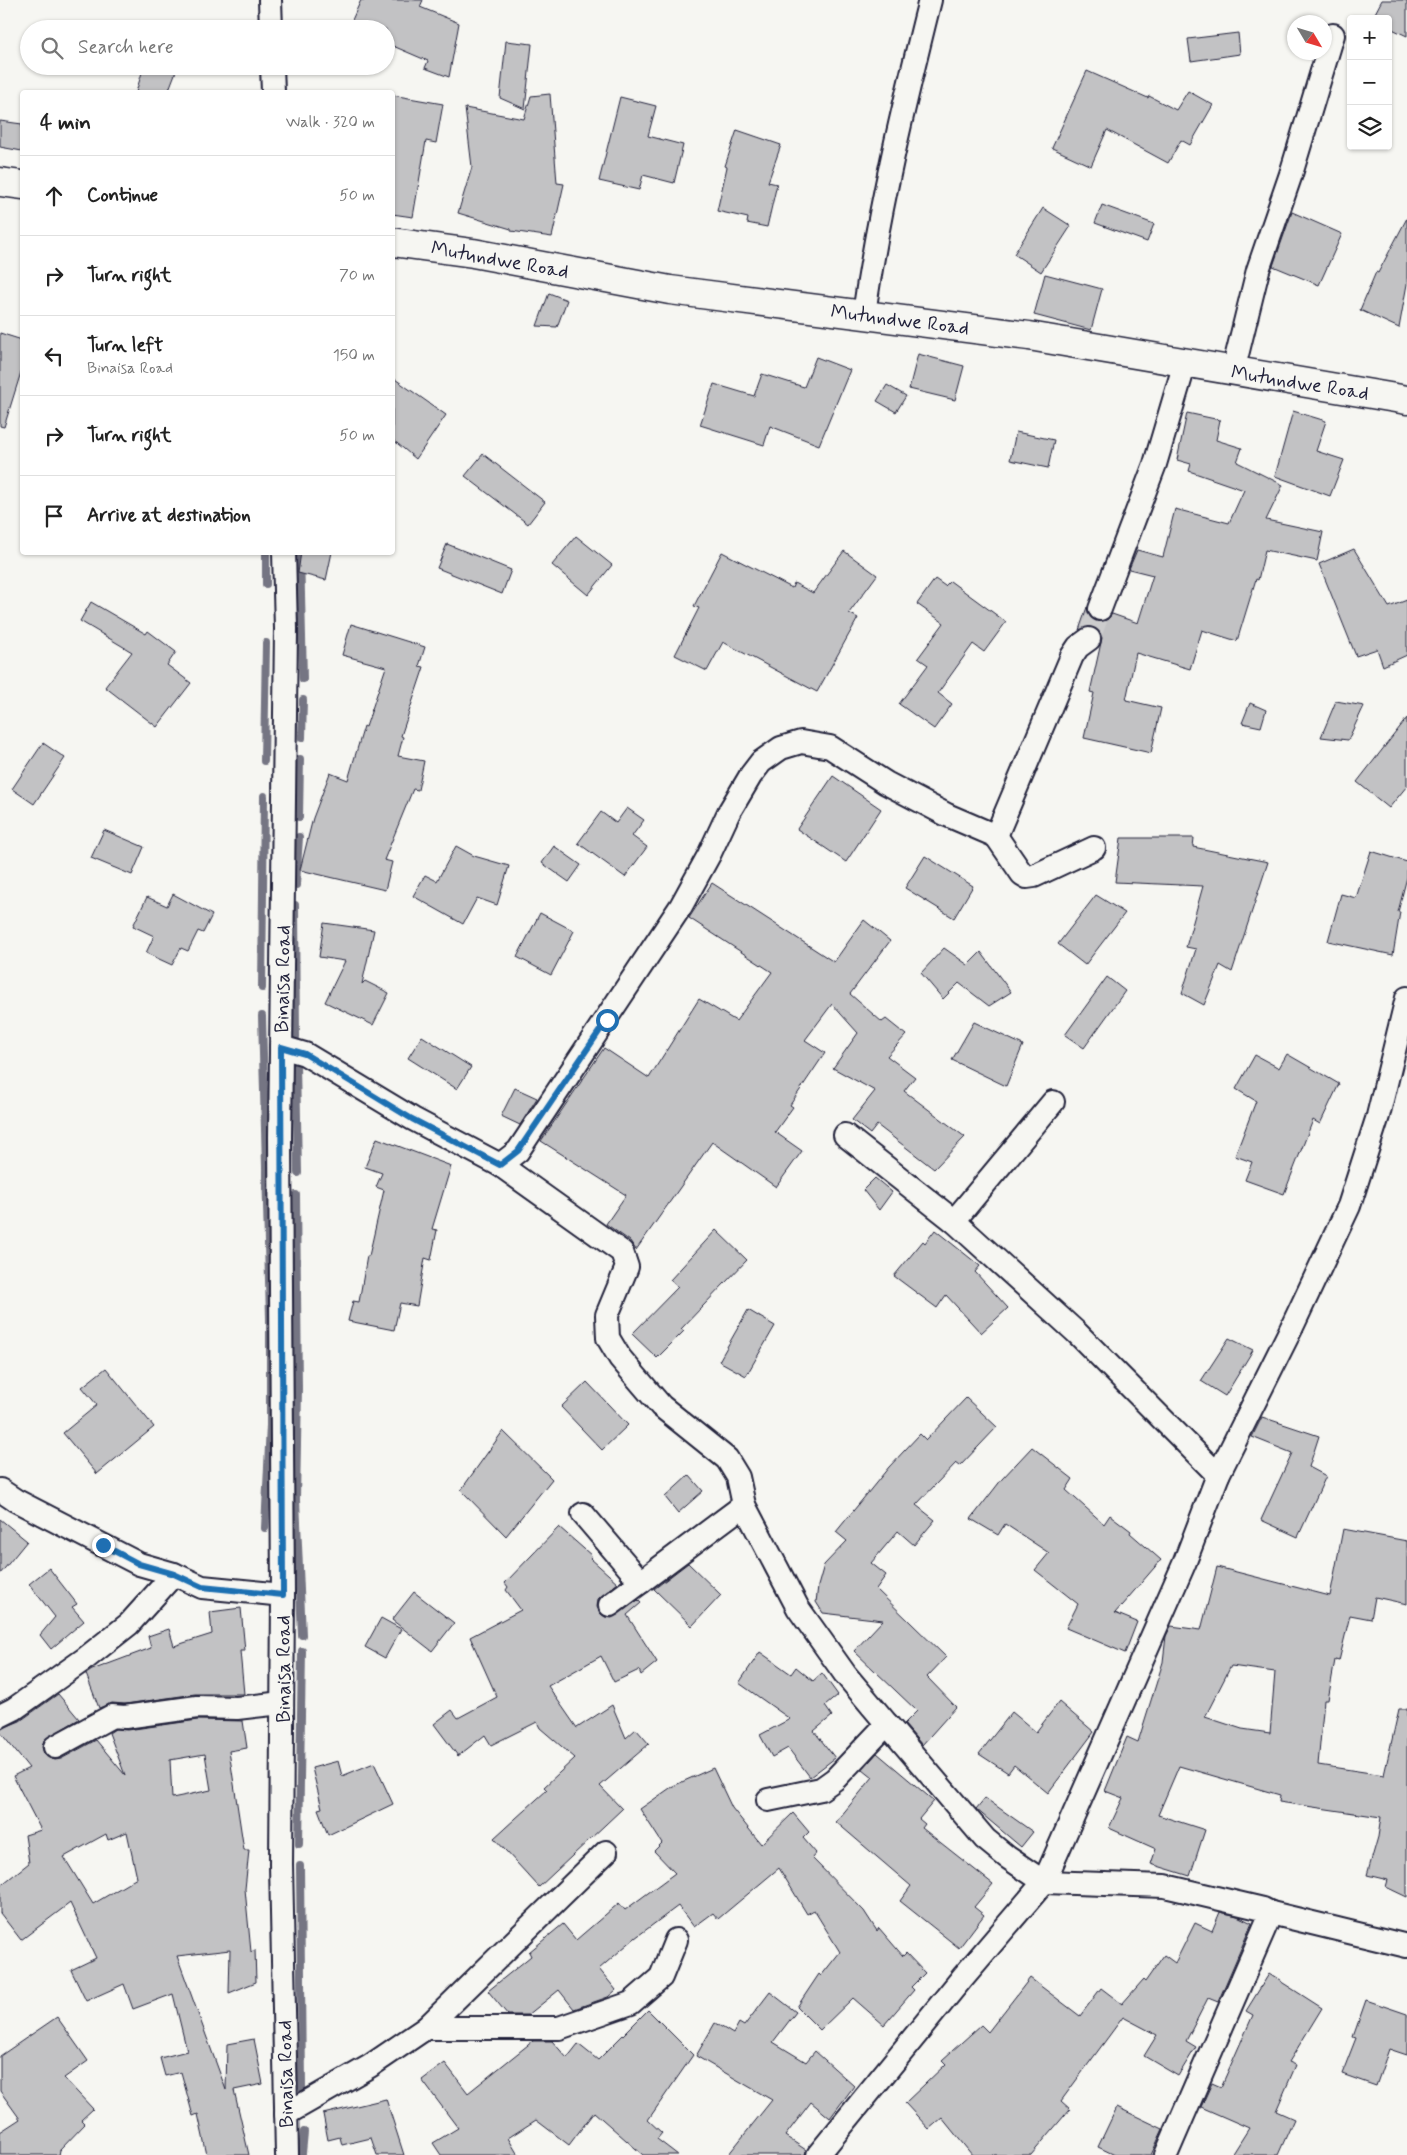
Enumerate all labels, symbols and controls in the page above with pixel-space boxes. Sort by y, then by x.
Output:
north arrow [1287,15,1332,60]
map controls [1347,15,1392,150]
button: + [1347,15,1392,60]
search box [20,20,395,75]
icon: search [38,34,66,62]
text: Search here [78,35,174,60]
button: − [1347,60,1392,105]
button: layers [1347,105,1392,150]
text: 4 min [40,109,91,137]
text: Walk · 320 m [286,112,375,133]
icon: ahead [40,182,68,210]
text: Continue [87,183,158,208]
text: 50 m [339,185,375,206]
street label: Mutundwe Road [429,235,571,286]
icon: right [40,262,68,290]
text: Turn right [87,263,171,288]
text: 70 m [339,265,375,286]
street label: Mutundwe Road [829,299,971,342]
text: Turn left [87,333,163,358]
icon: left [40,342,68,370]
text: 150 m [333,345,375,366]
text: Binaisa Road [87,358,173,379]
street label: Mutundwe Road [1229,359,1371,408]
icon: right [40,422,68,450]
text: Turn right [87,423,171,448]
text: 50 m [339,425,375,446]
icon: arrive [40,502,68,530]
text: Arrive at destination [87,503,251,528]
street label: Binaisa Road [269,925,298,1033]
route start [596,1009,619,1032]
route end [92,1534,115,1557]
street label: Binaisa Road [271,1615,298,1723]
street label: Binaisa Road [272,2020,301,2128]

